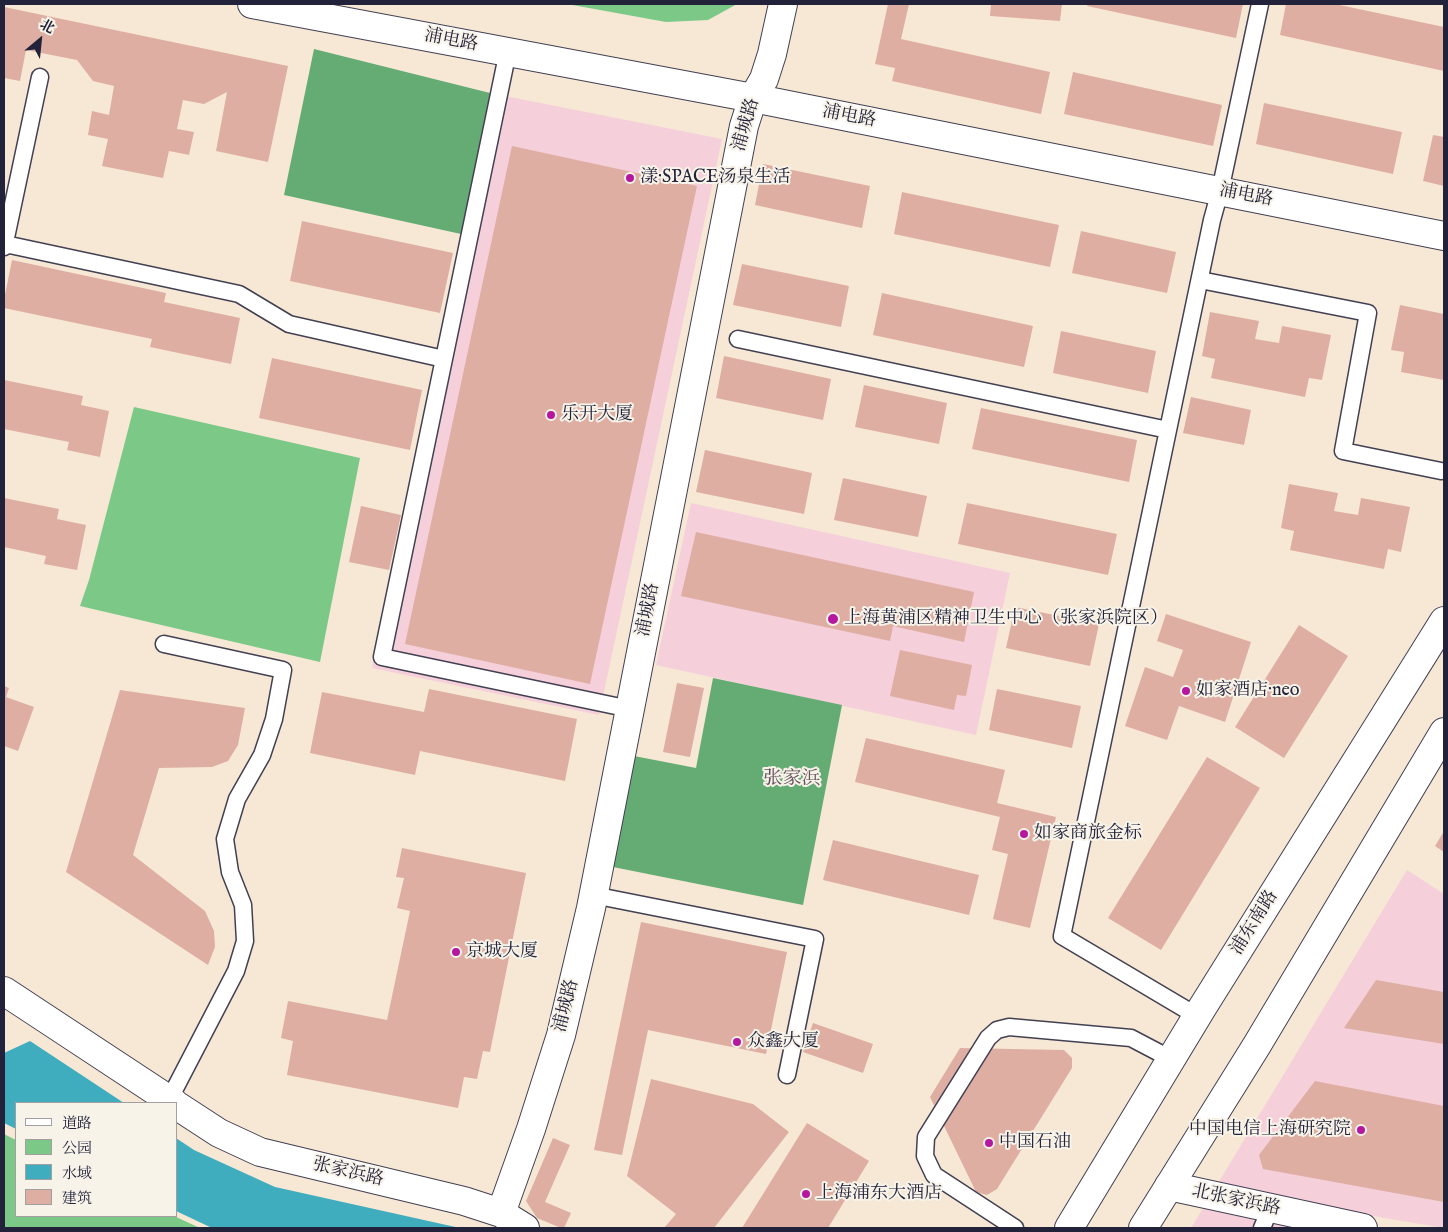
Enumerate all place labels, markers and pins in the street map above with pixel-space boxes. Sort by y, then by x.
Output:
place label: 漾·SPACE汤泉生活 [640,167,790,189]
marker: 漾·SPACE汤泉生活 [624,172,636,184]
place label: 乐开大厦 [561,404,633,426]
marker: 乐开大厦 [545,409,557,421]
place label: 上海黄浦区精神卫生中心（张家浜院区） [844,608,1168,630]
marker: 上海黄浦区精神卫生中心（张家浜院区） [826,612,840,626]
place label: 如家酒店·neo [1196,680,1300,702]
marker: 如家酒店·neo [1180,685,1192,697]
place label: 如家商旅金标 [1034,823,1142,845]
marker: 如家商旅金标 [1018,828,1030,840]
place label: 京城大厦 [466,941,538,963]
marker: 京城大厦 [450,946,462,958]
place label: 众鑫大厦 [747,1031,819,1053]
marker: 众鑫大厦 [731,1036,743,1048]
place label: 中国电信上海研究院 [1189,1119,1351,1141]
marker: 中国电信上海研究院 [1355,1124,1367,1136]
place label: 中国石油 [999,1132,1071,1154]
marker: 中国石油 [983,1137,995,1149]
place label: 上海浦东大酒店 [816,1183,942,1205]
marker: 上海浦东大酒店 [800,1188,812,1200]

